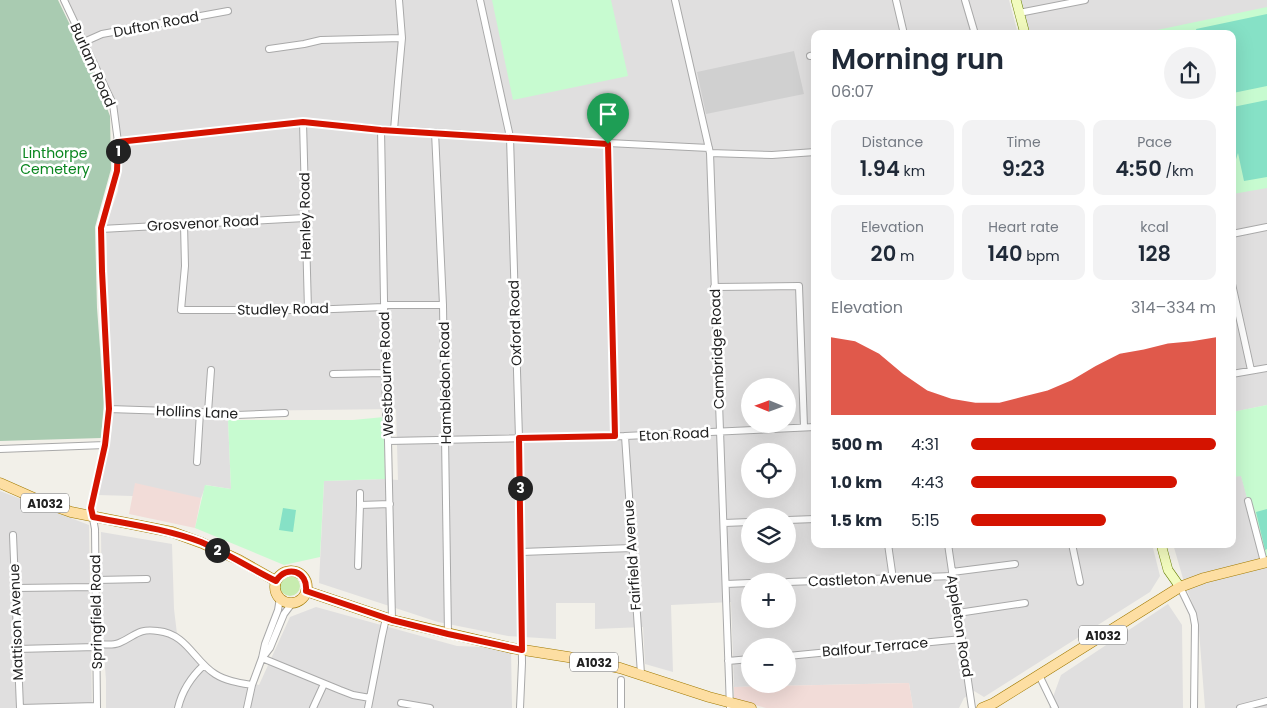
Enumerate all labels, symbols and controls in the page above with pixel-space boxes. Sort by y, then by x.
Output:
street label: Dufton Road [112,6,200,42]
street label: Burlam Road [66,20,120,110]
text: Morning run [831,40,1004,79]
button: share [1164,47,1216,99]
text: 06:07 [831,80,873,103]
pin [587,93,629,144]
icon: arrive [594,100,622,128]
text: Distance [862,132,923,152]
text: Time [1006,132,1041,152]
text: Pace [1137,132,1172,152]
pin: 1 [106,138,130,164]
text: 1 [116,141,121,161]
park label: Linthorpe Cemetery [20,143,90,179]
text: 1.94 [860,154,900,183]
text: 9:23 [1002,154,1045,183]
text: 4:50 [1115,154,1162,183]
text: km [900,161,925,181]
text: /km [1162,161,1194,181]
street label: Henley Road [294,172,316,260]
street label: Grosvenor Road [146,210,260,236]
text: Elevation [861,217,924,237]
text: Heart rate [988,217,1059,237]
text: kcal [1140,217,1169,237]
text: 20 [871,239,896,268]
text: 140 [987,239,1022,268]
text: 128 [1138,239,1171,268]
text: m [896,246,914,266]
text: bpm [1022,246,1060,266]
street label: Oxford Road [504,280,526,366]
street label: Cambridge Road [705,288,729,410]
text: Elevation [831,296,903,319]
text: 314–334 m [1131,296,1216,319]
street label: Studley Road [237,298,329,320]
street label: Westbourne Road [374,311,398,437]
street label: Hambledon Road [434,321,456,445]
north arrow [741,378,796,432]
map controls [741,378,796,693]
street label: Hollins Lane [156,401,239,423]
street label: Eton Road [638,422,710,446]
text: 500 m [831,433,883,456]
text: 4:31 [911,433,939,456]
button: locate [741,443,796,498]
text: 1.0 km [831,471,882,494]
text: 4:43 [911,471,944,494]
pin: 3 [508,476,532,500]
text: 3 [516,478,525,498]
road number: A1032 [21,493,69,512]
street label: Fairfield Avenue [618,499,646,611]
button: layers [741,508,796,563]
text: 1.5 km [831,509,882,532]
text: 5:15 [911,509,940,532]
pin: 2 [204,538,230,562]
text: 2 [214,540,222,560]
street label: Springfield Road [85,555,107,669]
street label: Mattison Avenue [4,563,28,681]
street label: Castleton Avenue [808,567,933,591]
button: + [741,573,796,628]
street label: Appleton Road [942,573,978,679]
road number: A1032 [1079,626,1127,644]
street label: Balfour Terrace [821,632,929,662]
button: − [741,638,796,693]
road number: A1032 [570,652,618,672]

